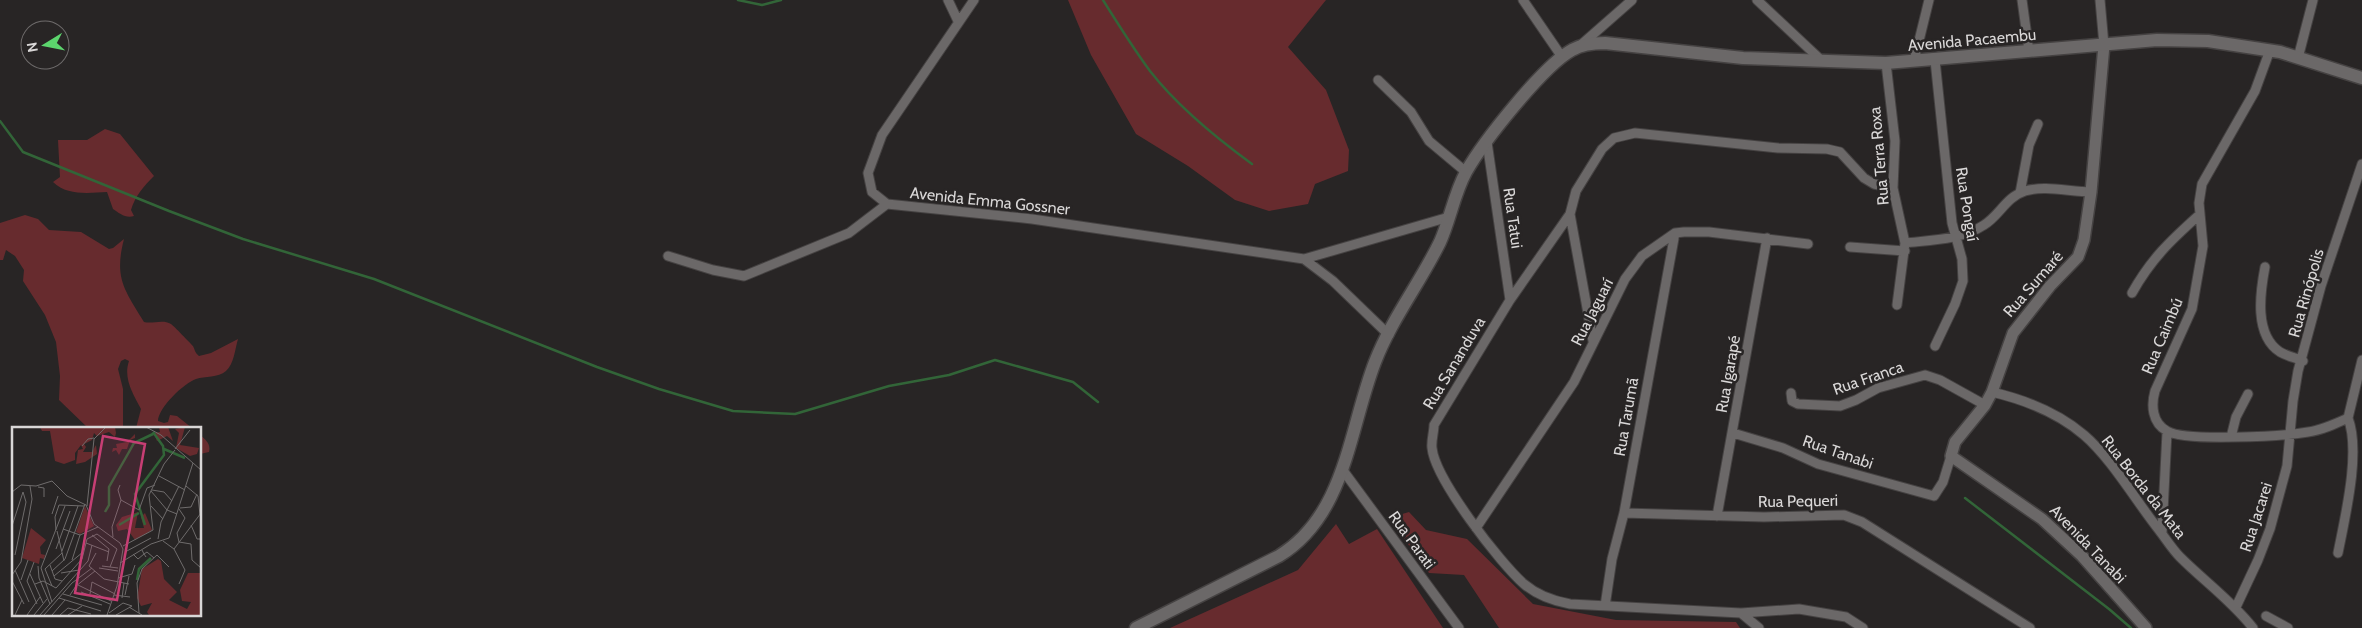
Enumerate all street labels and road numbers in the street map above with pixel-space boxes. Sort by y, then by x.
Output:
street label: Avenida Pacaembu [1907,25,2037,55]
street label: Rua Terra Roxa [1865,106,1893,206]
street label: Rua Pongaí [1952,166,1982,243]
street label: Avenida Emma Gossner [909,183,1072,219]
street label: Rua Tatui [1499,186,1527,250]
street label: Rua Rinópolis [2284,246,2328,339]
street label: Rua Sumaré [1999,247,2067,321]
street label: Rua Jaguarí [1567,275,1617,349]
street label: Rua Caimbú [2137,295,2187,377]
street label: Rua Sananduva [1419,313,1489,413]
street label: Rua Igarapé [1712,334,1744,414]
street label: Rua Franca [1830,357,1906,399]
street label: Rua Tarumã [1610,376,1642,458]
street label: Rua Tanabi [1800,431,1876,473]
street label: Rua Borda da Mata [2098,431,2191,543]
street label: Rua Jacarei [2236,480,2276,554]
street label: Rua Pequeri [1758,491,1838,511]
street label: Avenida Tanabi [2046,501,2130,587]
street label: Rua Parati [1385,507,1439,573]

